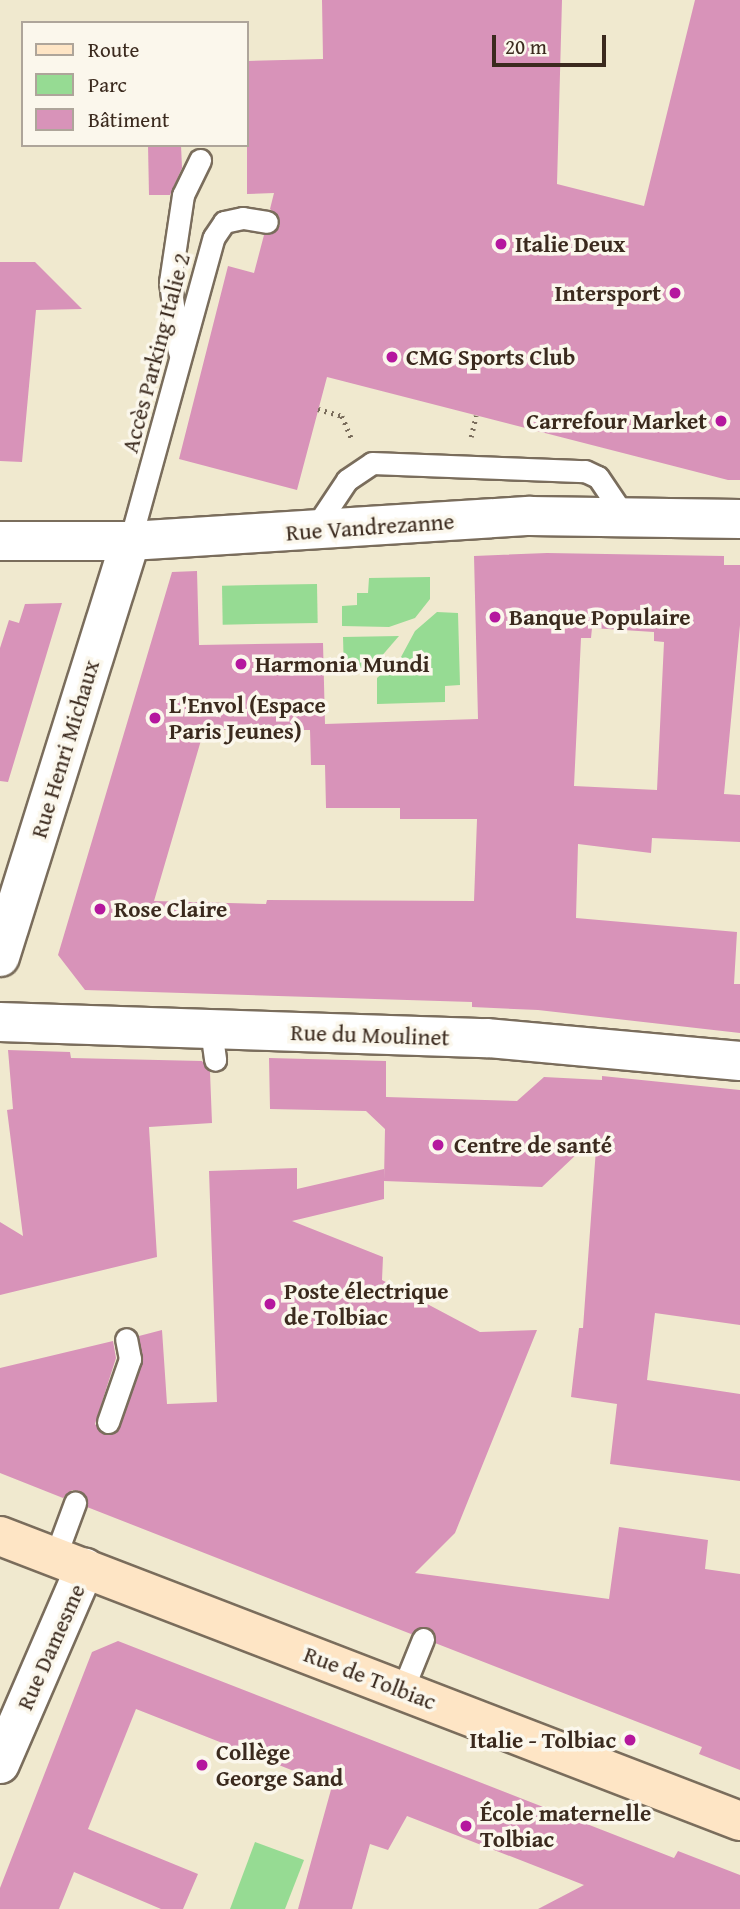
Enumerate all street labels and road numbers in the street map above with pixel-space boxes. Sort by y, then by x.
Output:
street label: Accès Parking Italie 2 [116,250,196,456]
street label: Rue Vandrezanne [285,507,455,547]
street label: Rue Henri Michaux [25,657,105,841]
street label: Rue du Moulinet [290,1018,450,1052]
street label: Rue Damesme [11,1580,91,1714]
street label: Rue de Tolbiac [300,1640,440,1716]

